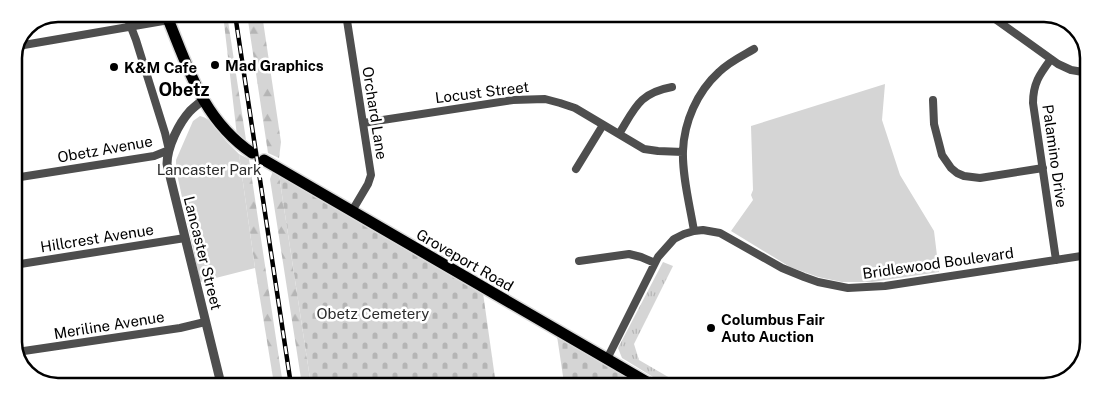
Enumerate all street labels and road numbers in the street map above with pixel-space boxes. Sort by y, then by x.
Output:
street label: Orchard Lane [359,65,391,161]
street label: Locust Street [434,78,530,106]
street label: Palamino Drive [1039,103,1071,209]
street label: Obetz Avenue [56,132,154,166]
street label: Lancaster Street [181,194,225,312]
street label: Hillcrest Avenue [39,221,155,255]
street label: Groveport Road [414,225,516,295]
street label: Bridlewood Boulevard [861,244,1015,282]
street label: Meriline Avenue [52,308,166,342]

